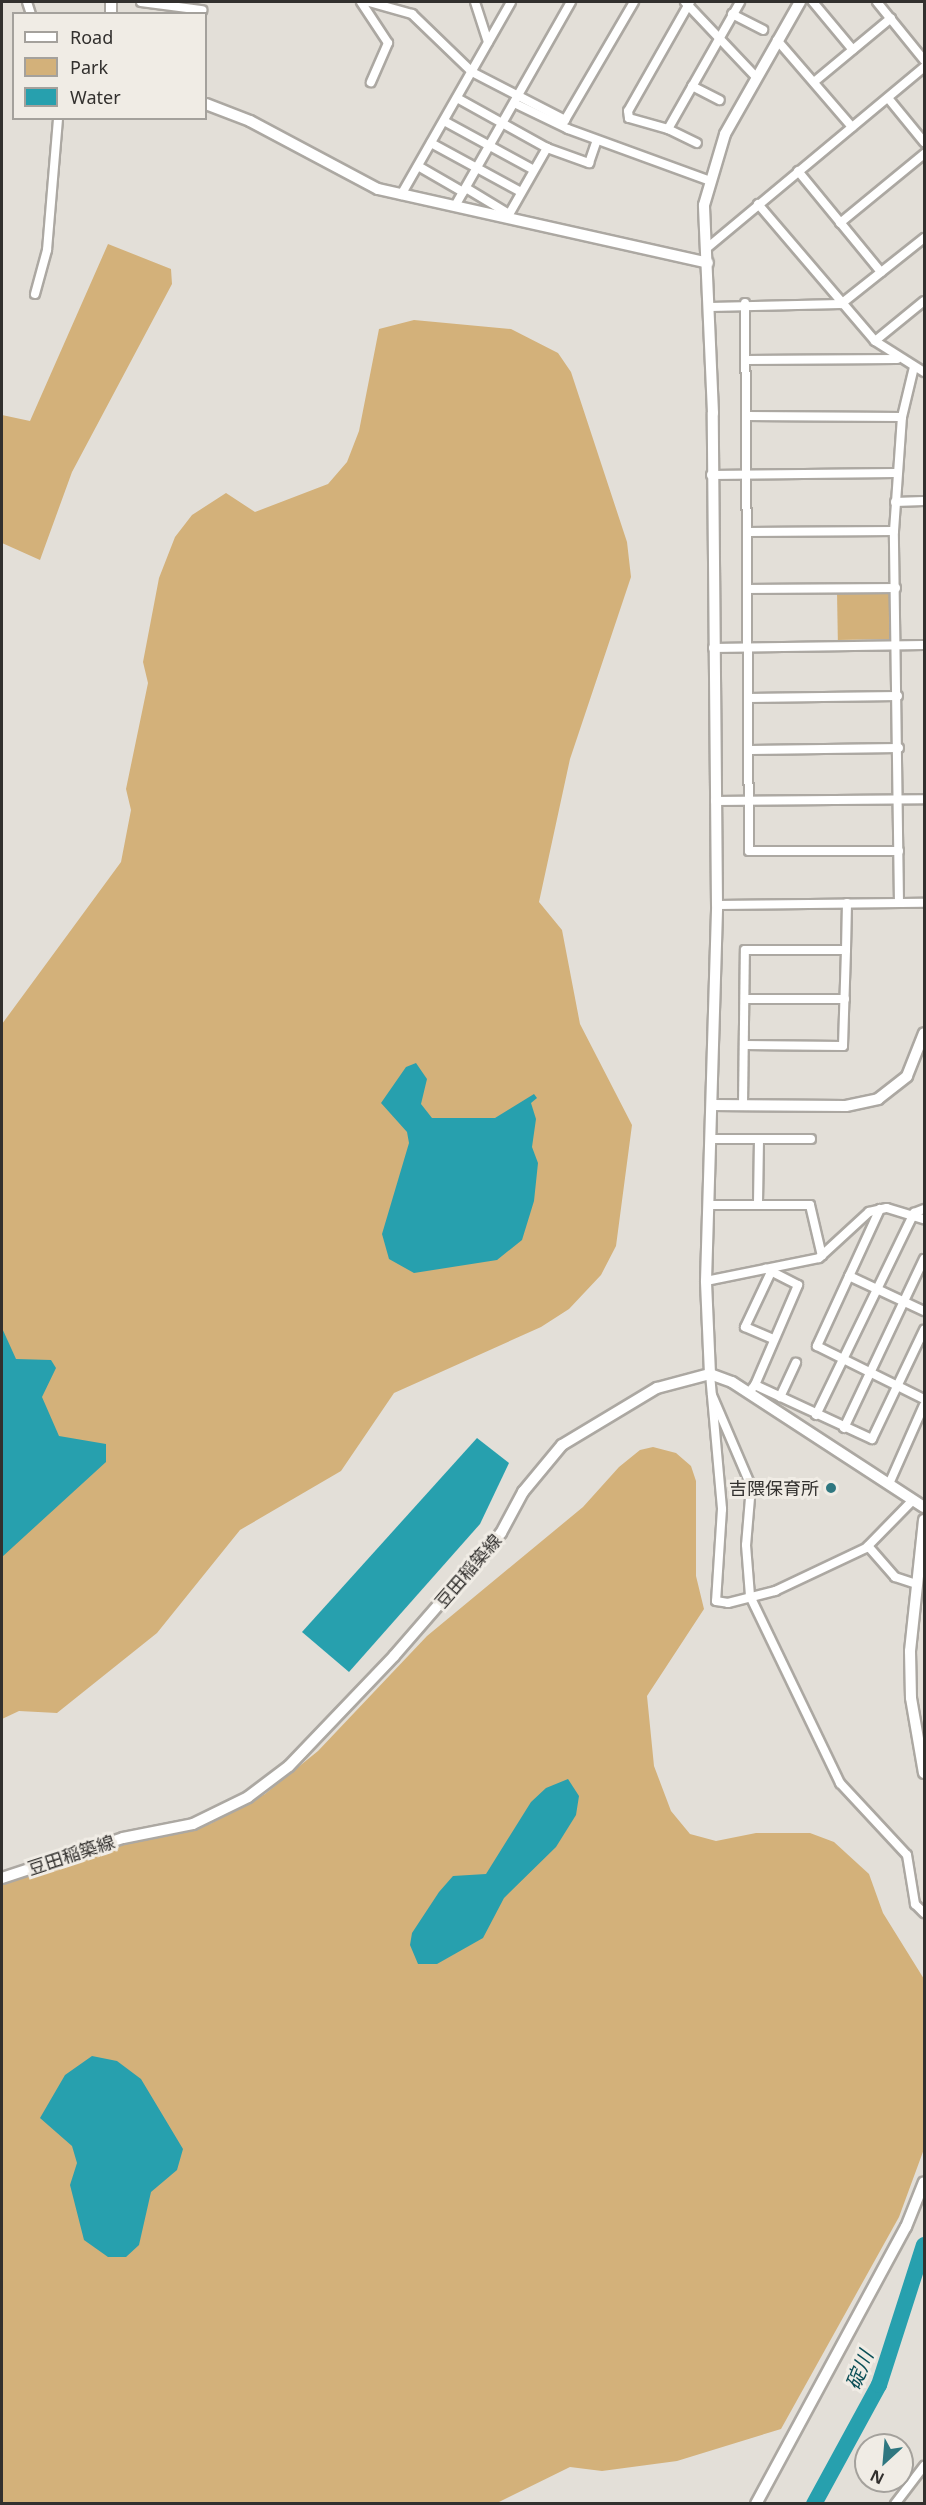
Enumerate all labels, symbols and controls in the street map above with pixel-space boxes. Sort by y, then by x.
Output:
legend [12,12,207,120]
text: Road [70,25,113,49]
text: Park [70,55,108,79]
text: Water [70,85,121,109]
place label: 吉隈保育所 [729,1477,819,1499]
marker: 吉隈保育所 [824,1481,838,1495]
street label: 豆田稲築線 [430,1530,506,1612]
street label: 豆田稲築線 [25,1831,117,1879]
water label: 碇川 [840,2347,878,2393]
north arrow [854,2433,914,2493]
text: N [866,2465,888,2490]

